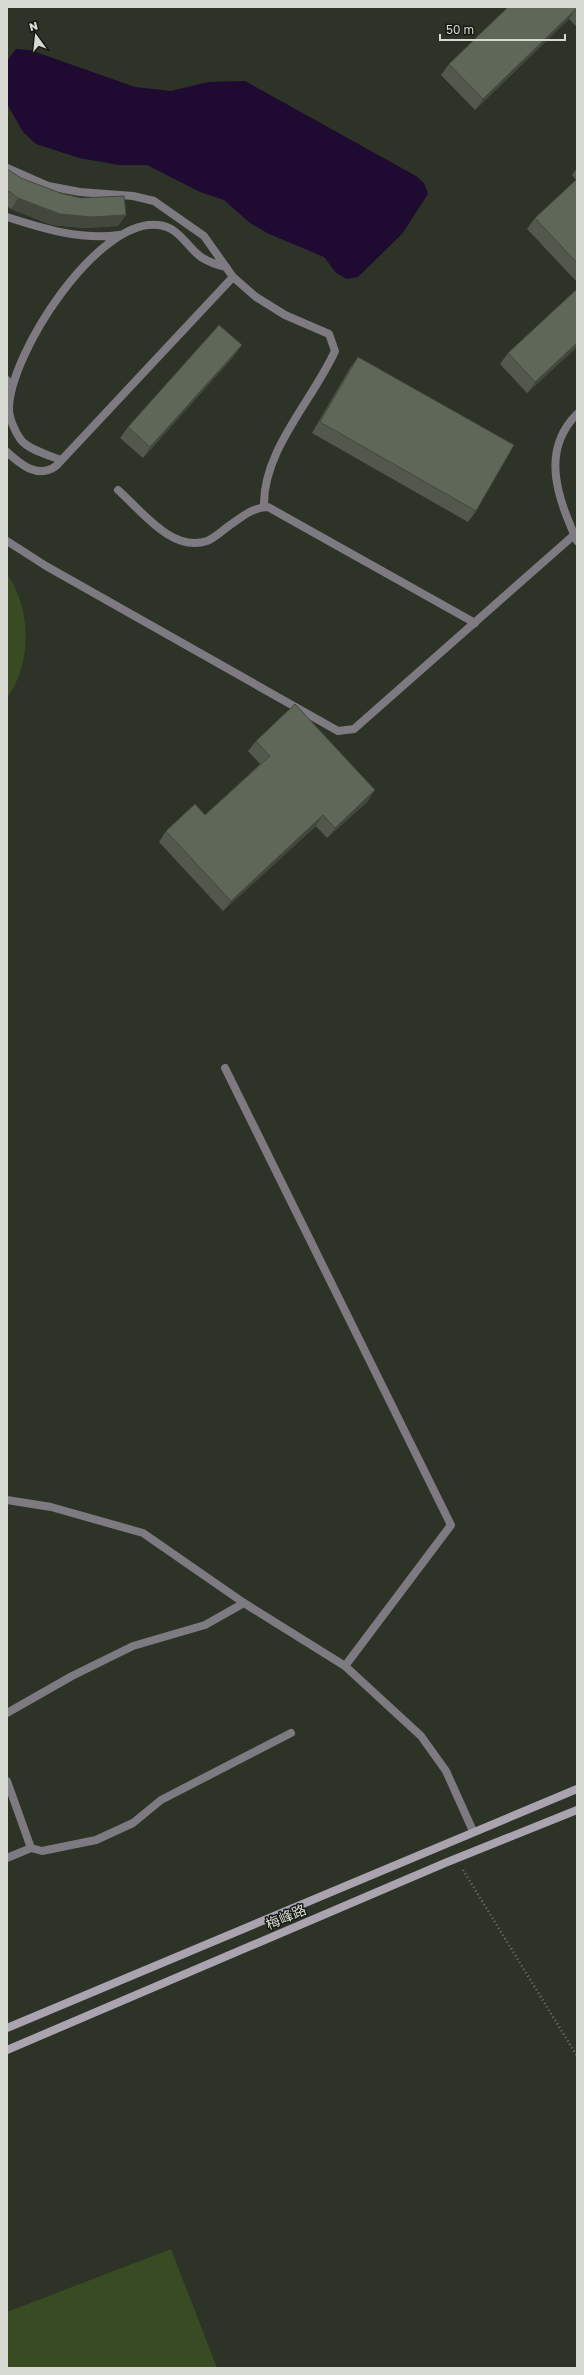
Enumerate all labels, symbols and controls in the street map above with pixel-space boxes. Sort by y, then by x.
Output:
north arrow [16,16,56,56]
scale bar [440,16,565,42]
text: N [28,18,39,33]
text: 50 m [446,22,474,37]
street label: 梅峰路 [263,1901,308,1933]

